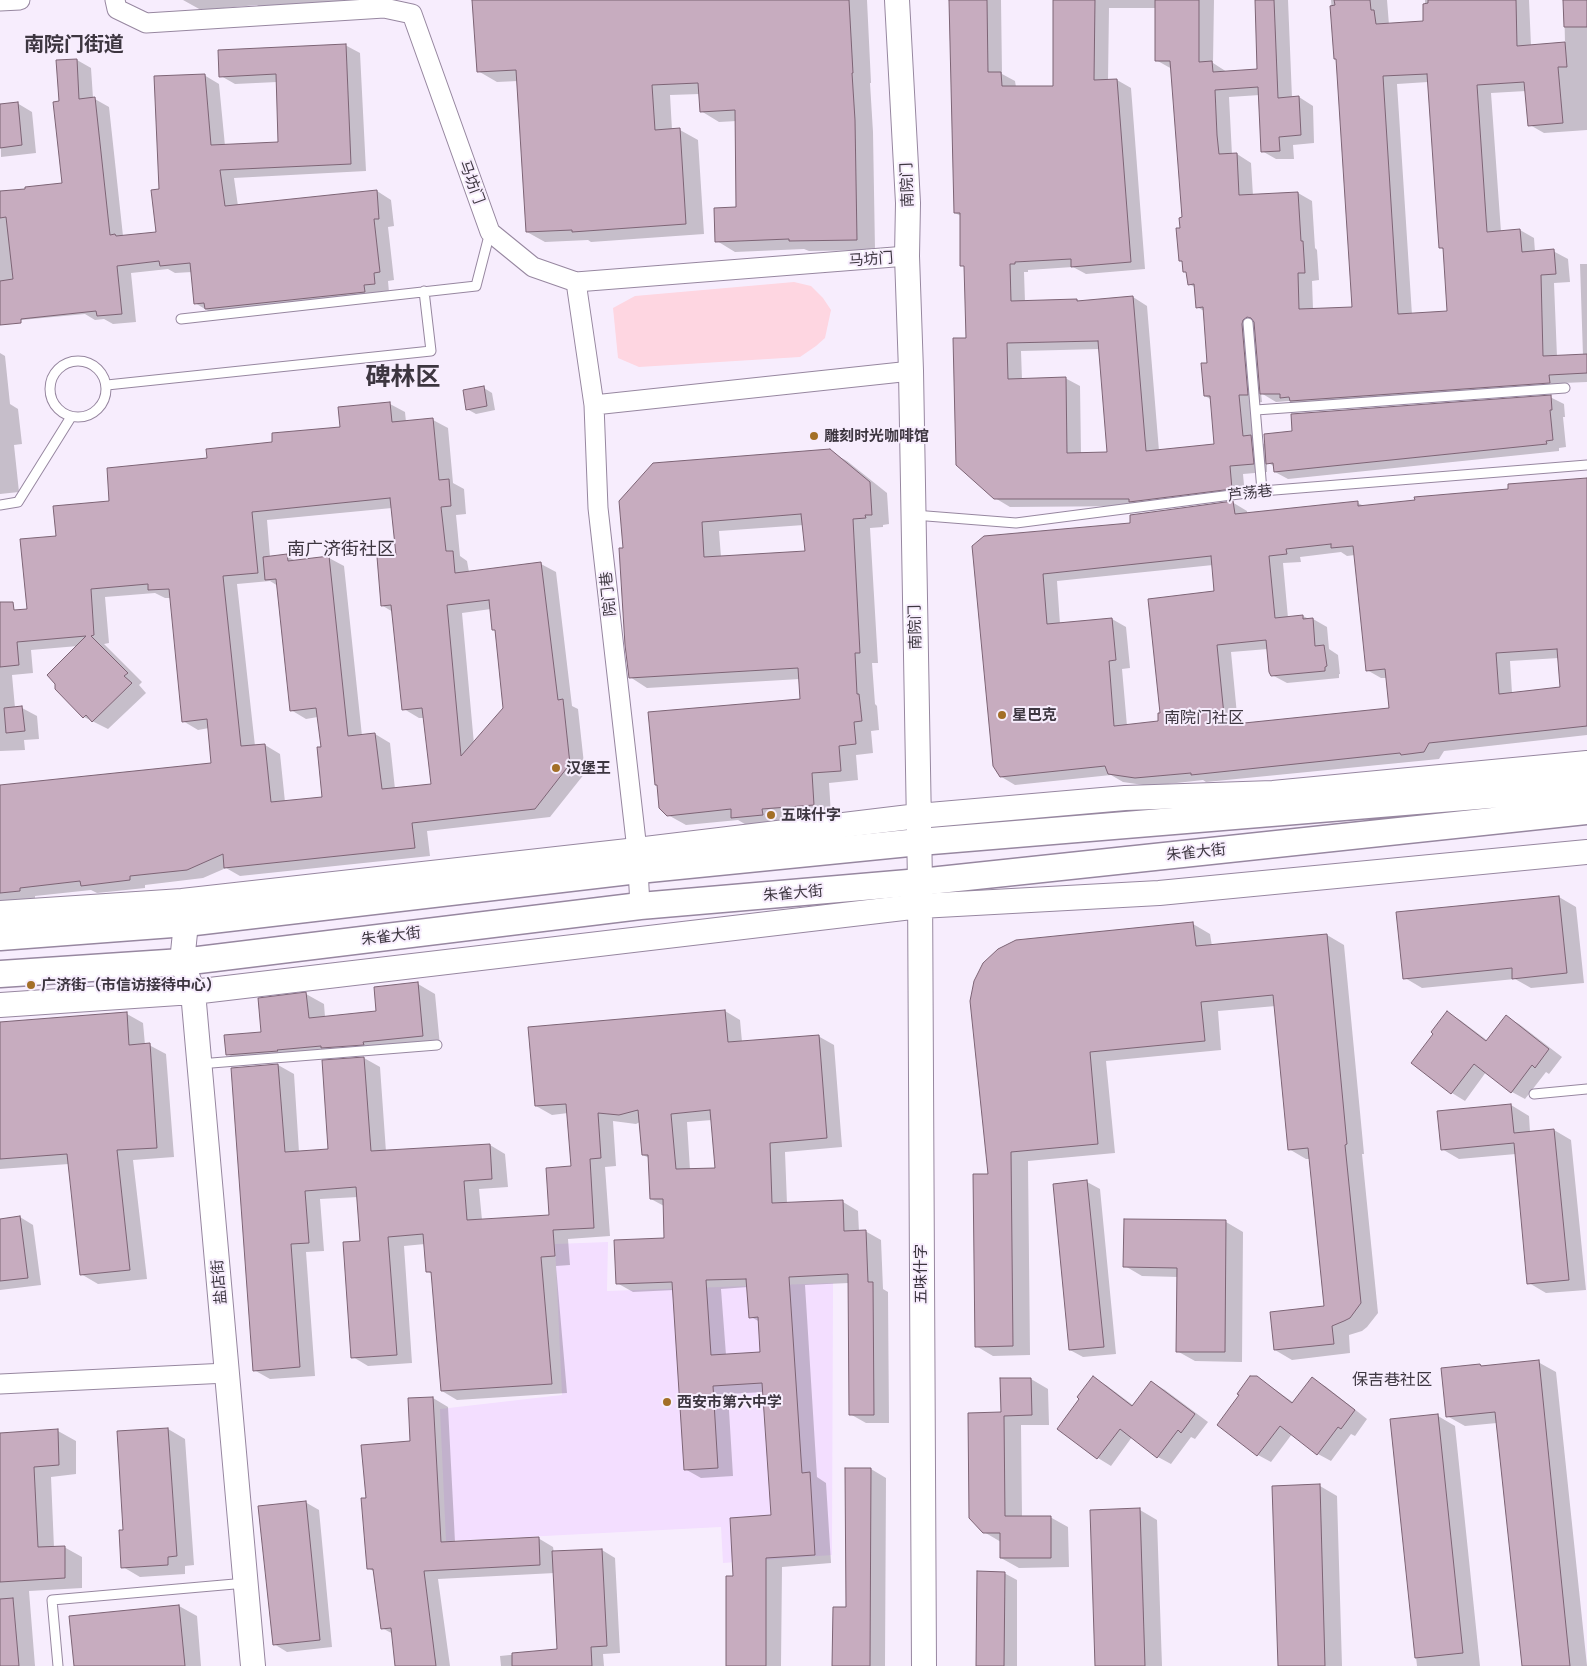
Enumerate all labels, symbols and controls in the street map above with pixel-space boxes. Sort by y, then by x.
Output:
district label: 南院门街道 [24,32,124,56]
street label: 马坊门 [456,158,488,206]
street label: 南院门 [897,162,917,208]
street label: 马坊门 [848,248,894,270]
district label: 碑林区 [366,362,440,392]
place label: 雕刻时光咖啡馆 [824,427,929,445]
marker: 雕刻时光咖啡馆 [808,430,820,442]
street label: 芦荡巷 [1227,481,1273,505]
district label: 南广济街社区 [287,538,395,560]
street label: 院门巷 [597,571,619,617]
street label: 南院门 [906,604,924,650]
place label: 星巴克 [1012,706,1057,724]
district label: 南院门社区 [1164,708,1244,728]
marker: 星巴克 [996,709,1008,721]
place label: 汉堡王 [566,759,611,777]
marker: 汉堡王 [550,762,562,774]
place label: 五味什字 [781,806,841,824]
marker: 五味什字 [765,809,777,821]
street label: 朱雀大街 [1165,840,1227,864]
street label: 朱雀大街 [762,881,824,905]
street label: 朱雀大街 [360,923,422,949]
place label: 广济街（市信访接待中心） [41,976,221,994]
marker: 广济街（市信访接待中心） [25,979,37,991]
street label: 五味什字 [912,1244,930,1304]
street label: 盐店街 [208,1259,230,1305]
district label: 保吉巷社区 [1352,1370,1432,1390]
place label: 西安市第六中学 [677,1393,782,1411]
marker: 西安市第六中学 [661,1396,673,1408]

